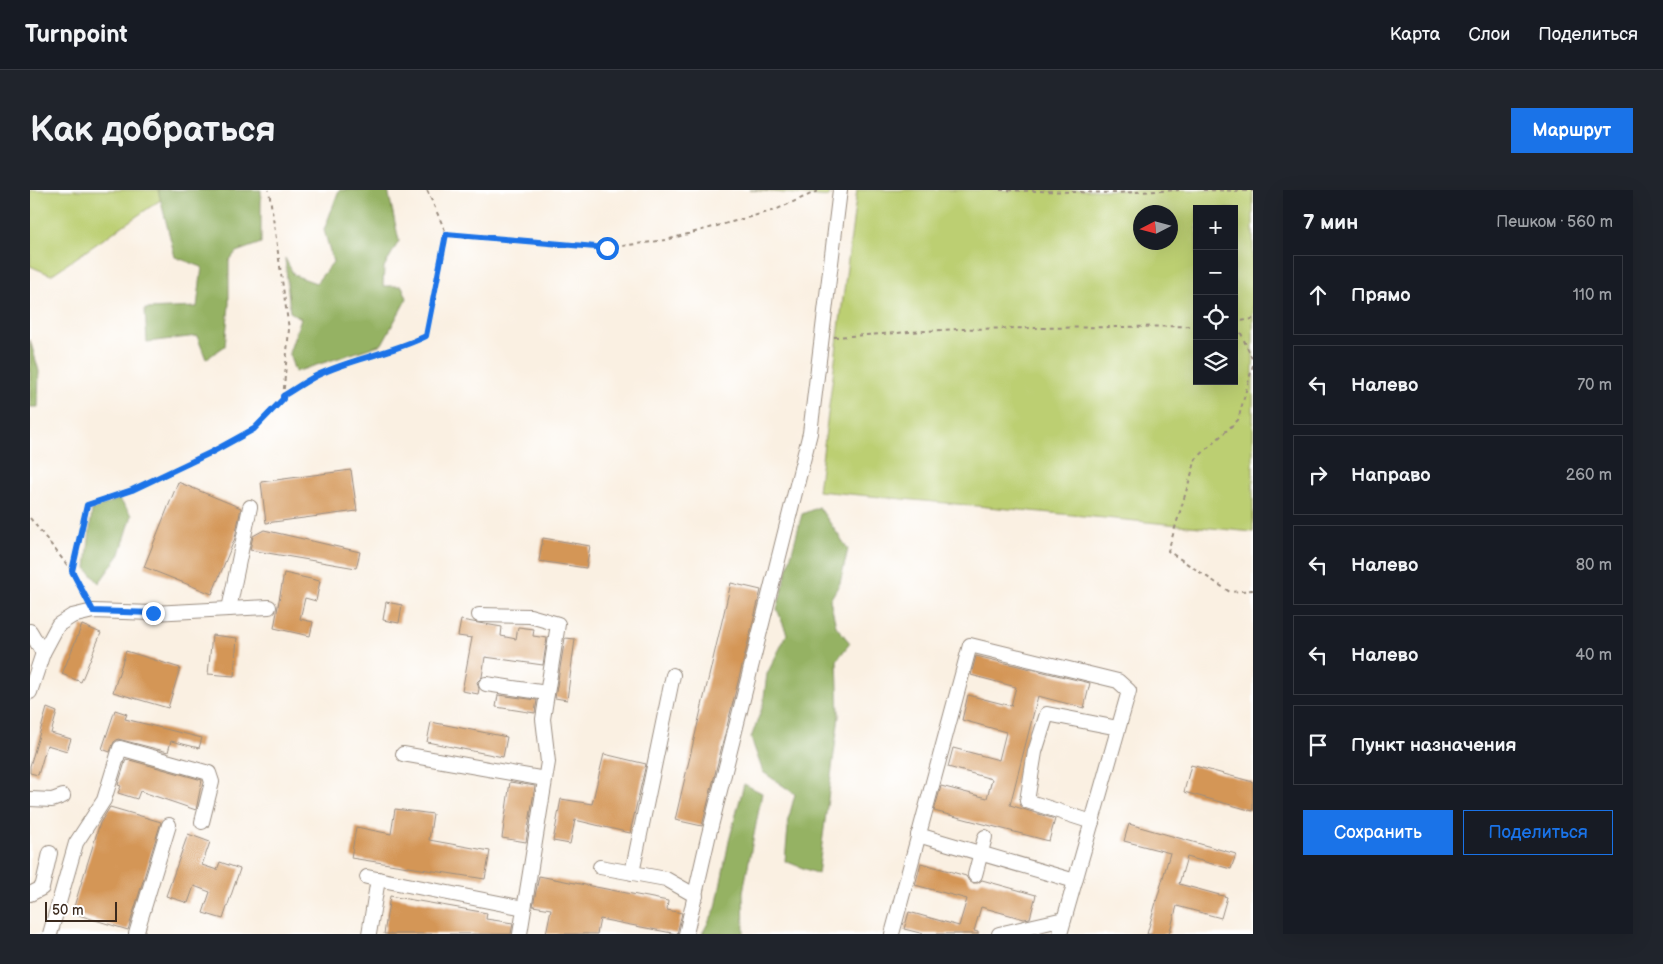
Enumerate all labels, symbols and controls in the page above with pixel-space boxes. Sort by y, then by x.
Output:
text: Turnpoint [25,20,128,49]
text: Карта [1390,24,1440,45]
text: Слои [1468,24,1510,45]
text: Поделиться [1538,24,1638,45]
button: Маршрут [1511,108,1633,153]
text: Как добраться [30,109,276,152]
north arrow [1133,205,1178,250]
map controls [1193,205,1238,385]
button: + [1193,205,1238,250]
text: 7 мин [1303,210,1358,235]
text: Пешком · 560 m [1496,213,1613,232]
route start [596,237,619,260]
button: − [1193,250,1238,295]
icon: ahead [1304,281,1332,309]
text: Прямо [1351,284,1411,307]
text: 110 m [1573,286,1612,305]
button: locate [1193,295,1238,340]
button: layers [1193,340,1238,385]
icon: left [1304,371,1332,399]
text: Налево [1351,374,1418,397]
text: 70 m [1577,376,1612,395]
icon: right [1304,461,1332,489]
text: Направо [1351,464,1431,487]
text: 260 m [1566,466,1612,485]
icon: left [1304,551,1332,579]
text: Налево [1351,554,1418,577]
text: 80 m [1576,556,1612,575]
route end [142,602,165,625]
icon: left [1304,641,1332,669]
text: Налево [1351,644,1418,667]
text: 40 m [1575,646,1612,665]
icon: arrive [1304,731,1332,759]
text: Пункт назначения [1351,734,1516,757]
button: Сохранить [1303,810,1453,855]
button: Поделиться [1463,810,1613,855]
scale bar [45,899,118,922]
text: 50 m [52,902,84,919]

